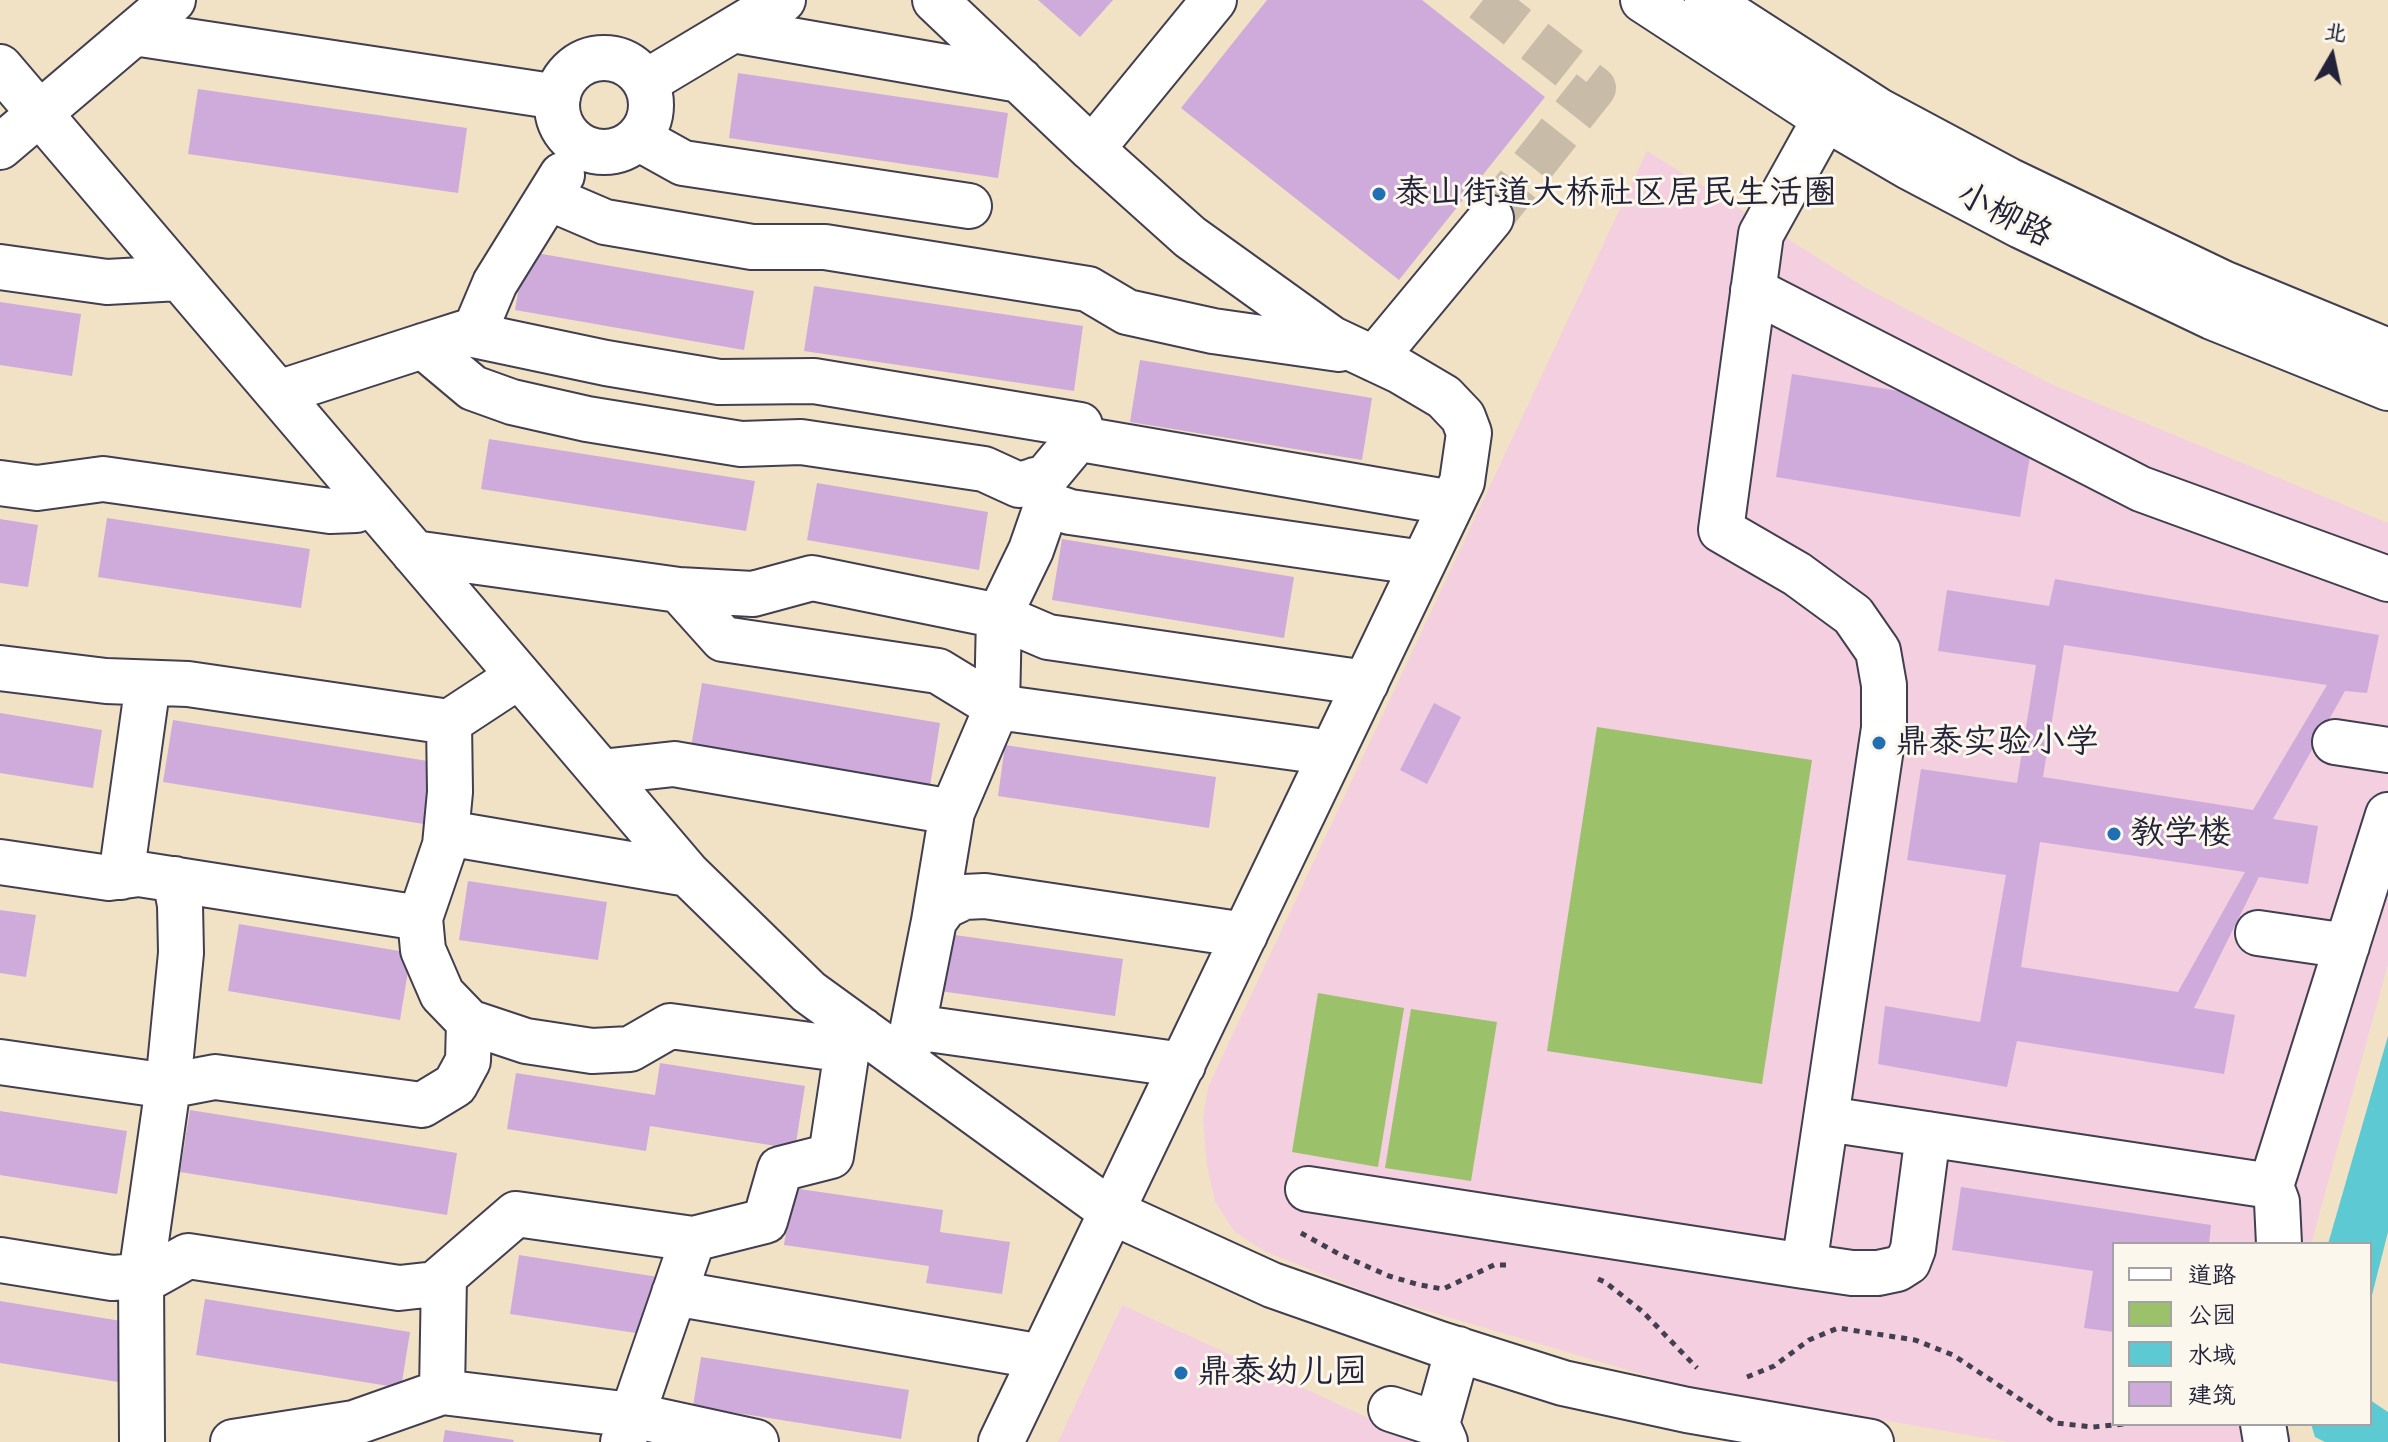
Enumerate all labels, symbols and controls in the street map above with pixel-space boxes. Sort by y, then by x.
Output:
north arrow [2292,16,2372,96]
text: 北 [2323,17,2349,47]
place label: 泰山街道大桥社区居民生活圈 [1395,174,1837,214]
street label: 小柳路 [1949,175,2059,257]
marker: 泰山街道大桥社区居民生活圈 [1370,185,1388,203]
place label: 鼎泰实验小学 [1895,723,2099,763]
marker: 鼎泰实验小学 [1870,734,1888,752]
place label: 教学楼 [2130,814,2232,854]
marker: 教学楼 [2105,825,2123,843]
legend [2112,1242,2372,1426]
text: 道路 [2188,1260,2236,1289]
text: 公园 [2188,1300,2236,1329]
text: 水域 [2188,1340,2236,1369]
place label: 鼎泰幼儿园 [1197,1353,1367,1393]
marker: 鼎泰幼儿园 [1172,1364,1190,1382]
text: 建筑 [2188,1380,2236,1409]

